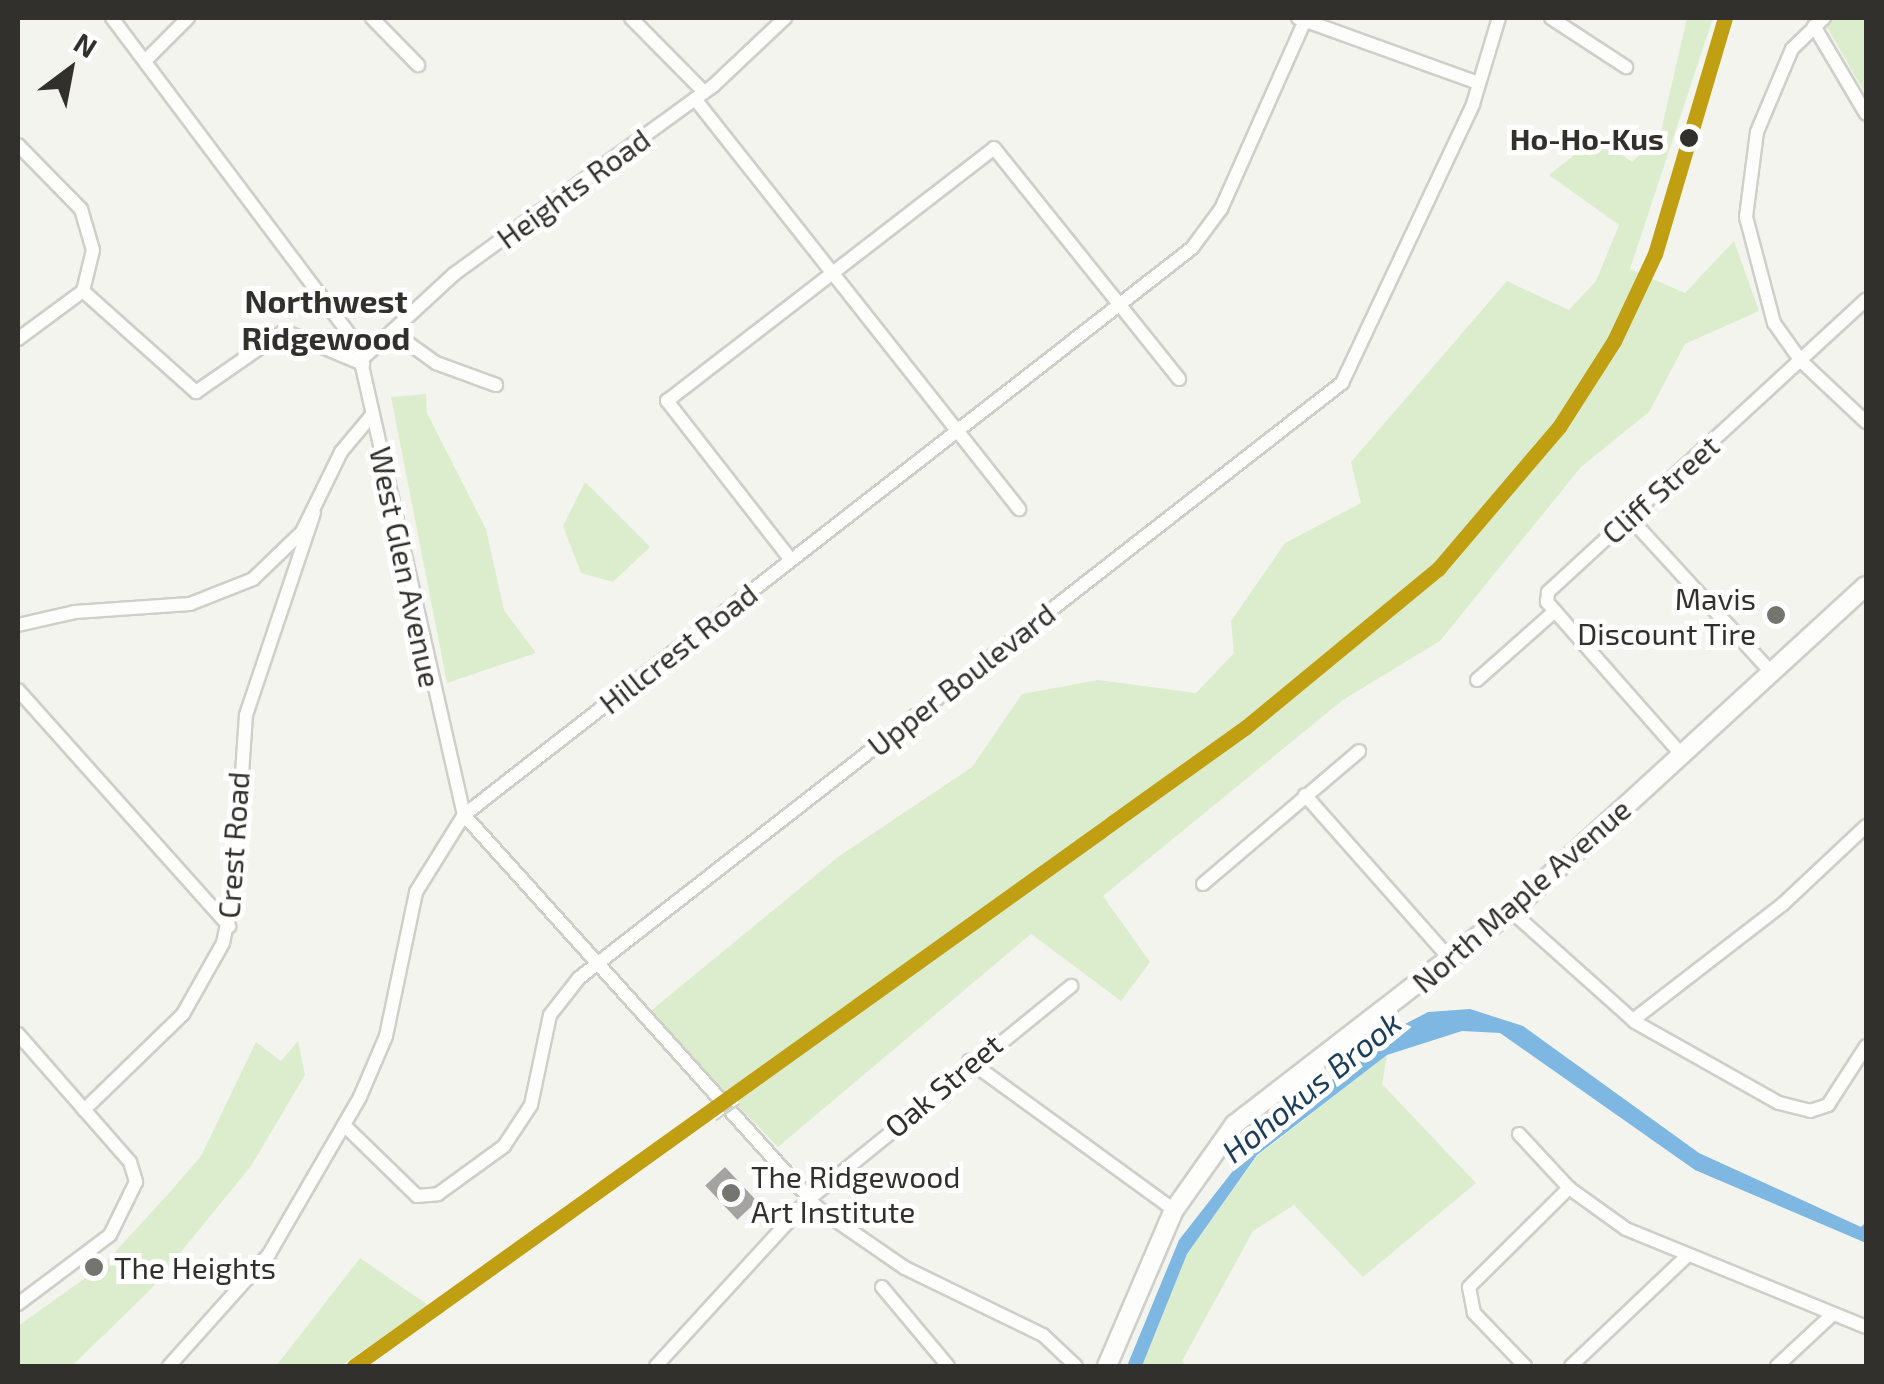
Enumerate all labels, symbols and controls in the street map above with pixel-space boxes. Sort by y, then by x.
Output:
north arrow [20,20,120,120]
text: N [68,25,103,64]
street label: Heights Road [490,120,656,256]
place label: Ho-Ho-Kus [1510,120,1664,156]
marker: Ho-Ho-Kus [1673,122,1705,154]
district label: Northwest Ridgewood [242,282,410,357]
street label: Cliff Street [1594,427,1726,551]
street label: West Glen Avenue [363,443,449,691]
street label: Hillcrest Road [592,575,764,721]
place label: Mavis Discount Tire [1577,580,1756,650]
street label: Upper Boulevard [860,595,1062,763]
marker: Mavis Discount Tire [1765,604,1787,626]
street label: Crest Road [210,770,256,920]
street label: North Maple Avenue [1404,790,1638,1000]
water label: Hohokus Brook [1214,1002,1408,1170]
street label: Oak Street [877,1026,1009,1144]
place label: The Ridgewood Art Institute [751,1158,960,1228]
marker: The Ridgewood Art Institute [720,1182,742,1204]
place label: The Heights [114,1249,276,1285]
marker: The Heights [83,1256,105,1278]

